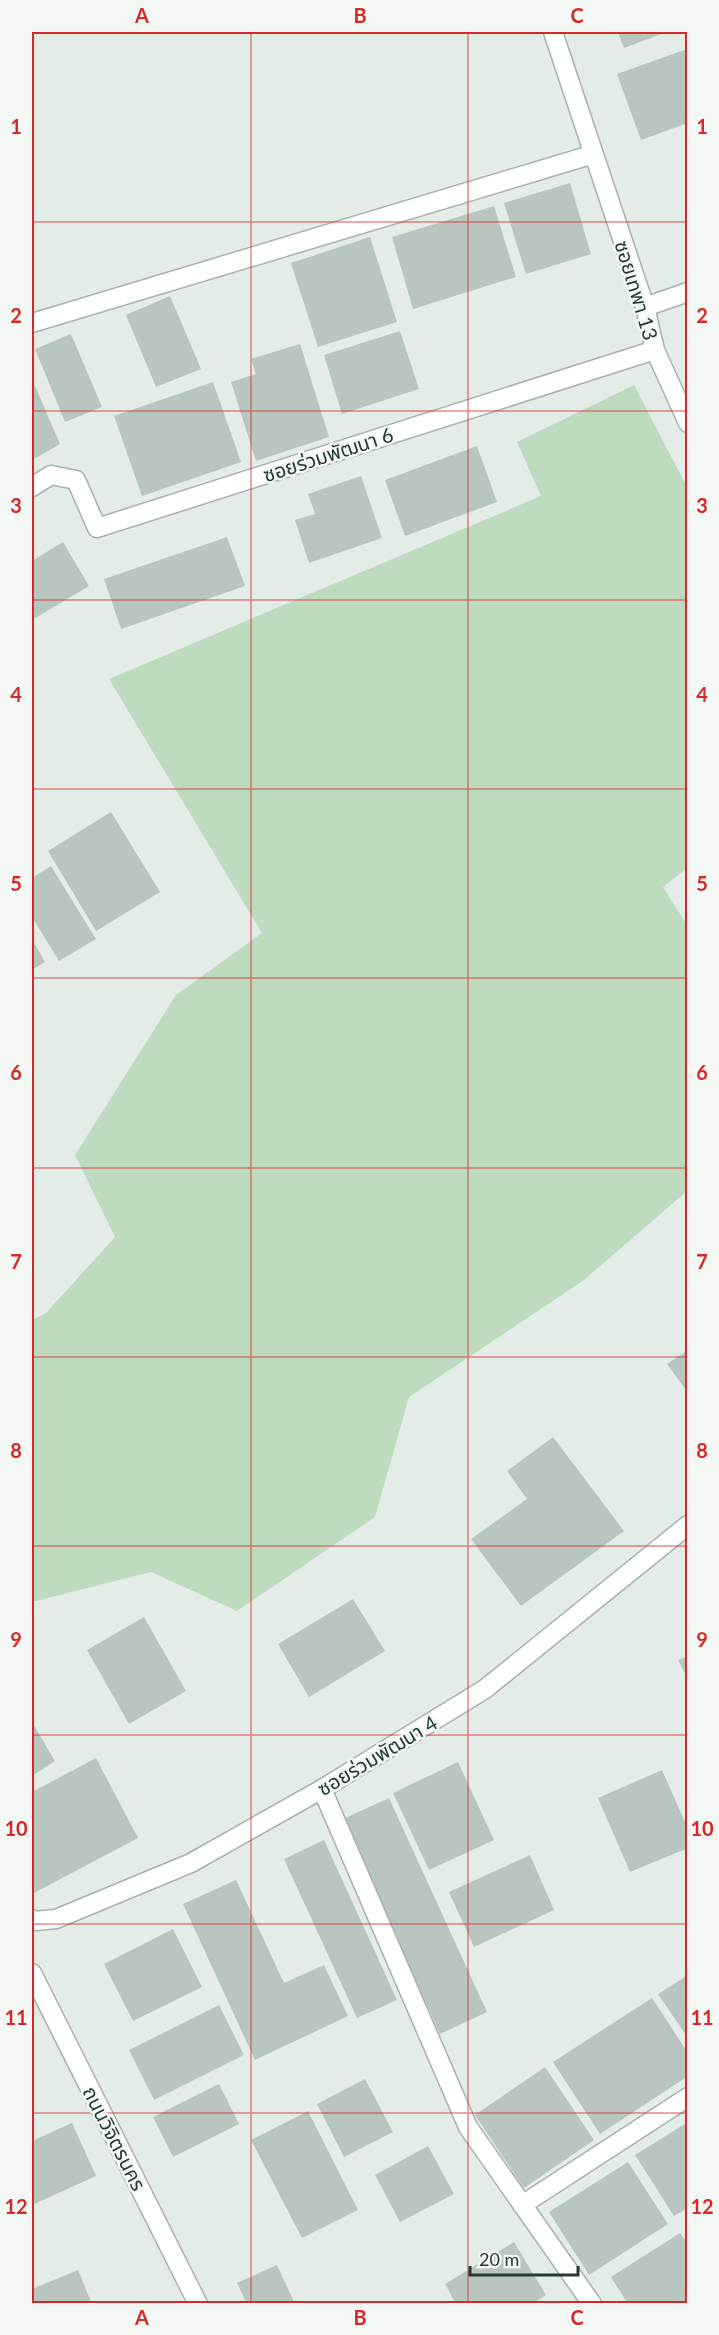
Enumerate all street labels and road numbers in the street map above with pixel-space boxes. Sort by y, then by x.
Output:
street label: ซอยเทพา 13 [610,237,664,343]
street label: ซอยร่วมพัฒนา 6 [260,422,396,486]
street label: ซอยร่วมพัฒนา 4 [313,1710,442,1800]
street label: ถนนวิจิตรนคร [78,2082,152,2194]

